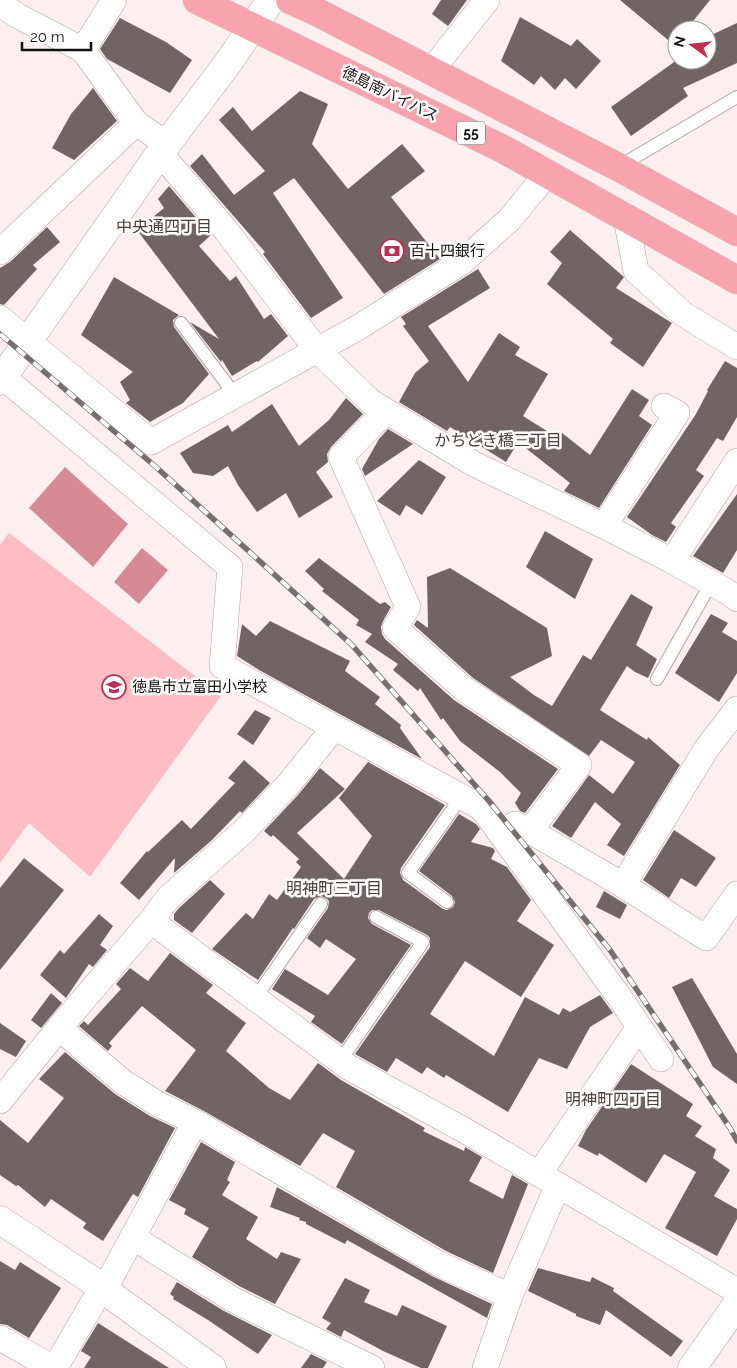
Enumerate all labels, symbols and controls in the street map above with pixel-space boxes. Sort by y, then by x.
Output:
scale bar [22,20,91,52]
north arrow [667,20,717,70]
text: 20 m [30,28,65,46]
text: N [670,34,689,49]
street label: 徳島南バイパス [339,63,441,125]
road number: 55 [457,122,485,144]
district label: 中央通四丁目 [116,217,212,236]
bank icon: 百十四銀行 [379,238,405,264]
place label: 百十四銀行 [410,242,485,260]
district label: かちどき橋三丁目 [434,431,562,450]
school or university icon: 徳島市立富田小学校 [101,674,127,700]
place label: 徳島市立富田小学校 [132,678,267,696]
district label: 明神町三丁目 [286,879,382,898]
district label: 明神町四丁目 [565,1090,661,1109]

